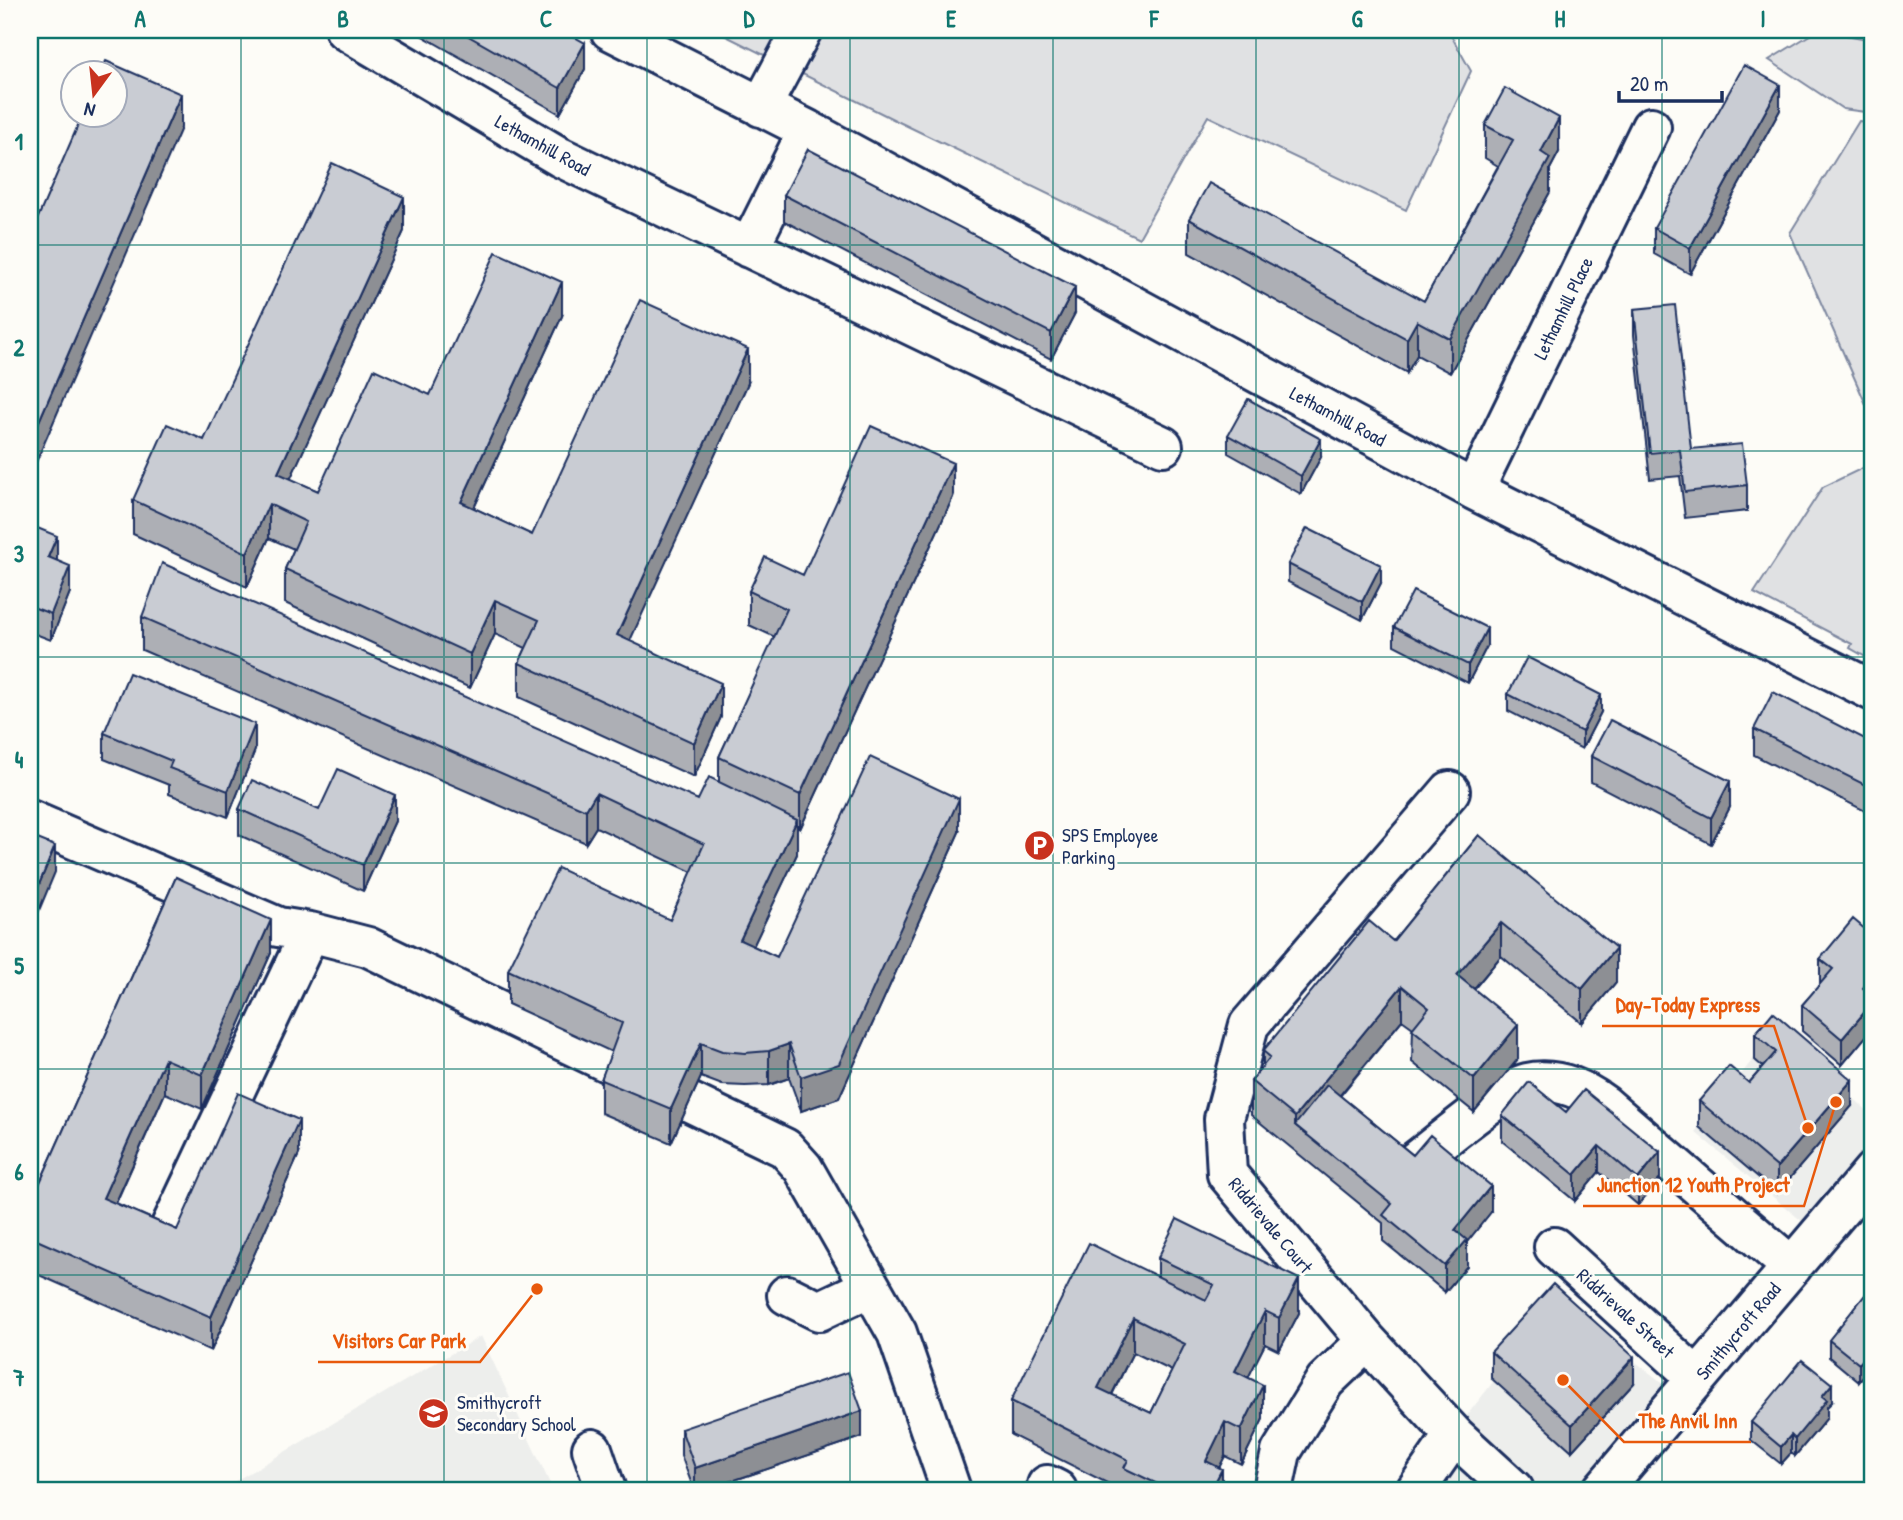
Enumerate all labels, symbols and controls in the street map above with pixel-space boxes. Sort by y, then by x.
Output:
text: A [134,3,146,34]
text: B [337,3,349,34]
text: C [540,3,552,34]
text: D [744,3,756,34]
text: E [946,3,957,34]
text: F [1149,3,1160,34]
text: G [1351,3,1363,34]
text: H [1555,3,1566,34]
text: I [1760,3,1766,34]
north arrow [60,60,130,130]
scale bar [1619,60,1723,104]
text: 20 m [1630,69,1668,98]
text: N [81,97,98,124]
street label: Lethamhill Road [491,108,596,182]
text: 1 [15,126,23,157]
street label: Lethamhill Place [1527,252,1599,364]
text: 2 [14,332,25,363]
street label: Lethamhill Road [1285,380,1391,453]
text: 3 [14,538,24,569]
text: 4 [15,744,24,775]
place label: SPS Employee Parking [1062,822,1159,870]
parking icon: SPS Employee Parking [1022,829,1056,863]
text: 5 [14,950,24,981]
callout: Day-Today Express [1602,984,1774,1026]
text: Day-Today Express [1616,990,1760,1020]
text: 6 [14,1156,24,1187]
callout: Junction 12 Youth Project [1583,1164,1804,1206]
text: Junction 12 Youth Project [1596,1170,1790,1199]
street label: Riddrievale Court [1223,1171,1319,1279]
street label: Riddrievale Street [1572,1262,1681,1364]
street label: Smithycroft Road [1690,1276,1787,1385]
callout: Visitors Car Park [318,1320,480,1362]
text: Visitors Car Park [332,1326,466,1355]
text: 7 [12,1362,25,1393]
place label: Smithycroft Secondary School [457,1389,577,1437]
school or university icon: Smithycroft Secondary School [417,1396,451,1430]
callout: The Anvil Inn [1624,1400,1751,1442]
text: The Anvil Inn [1637,1406,1738,1435]

